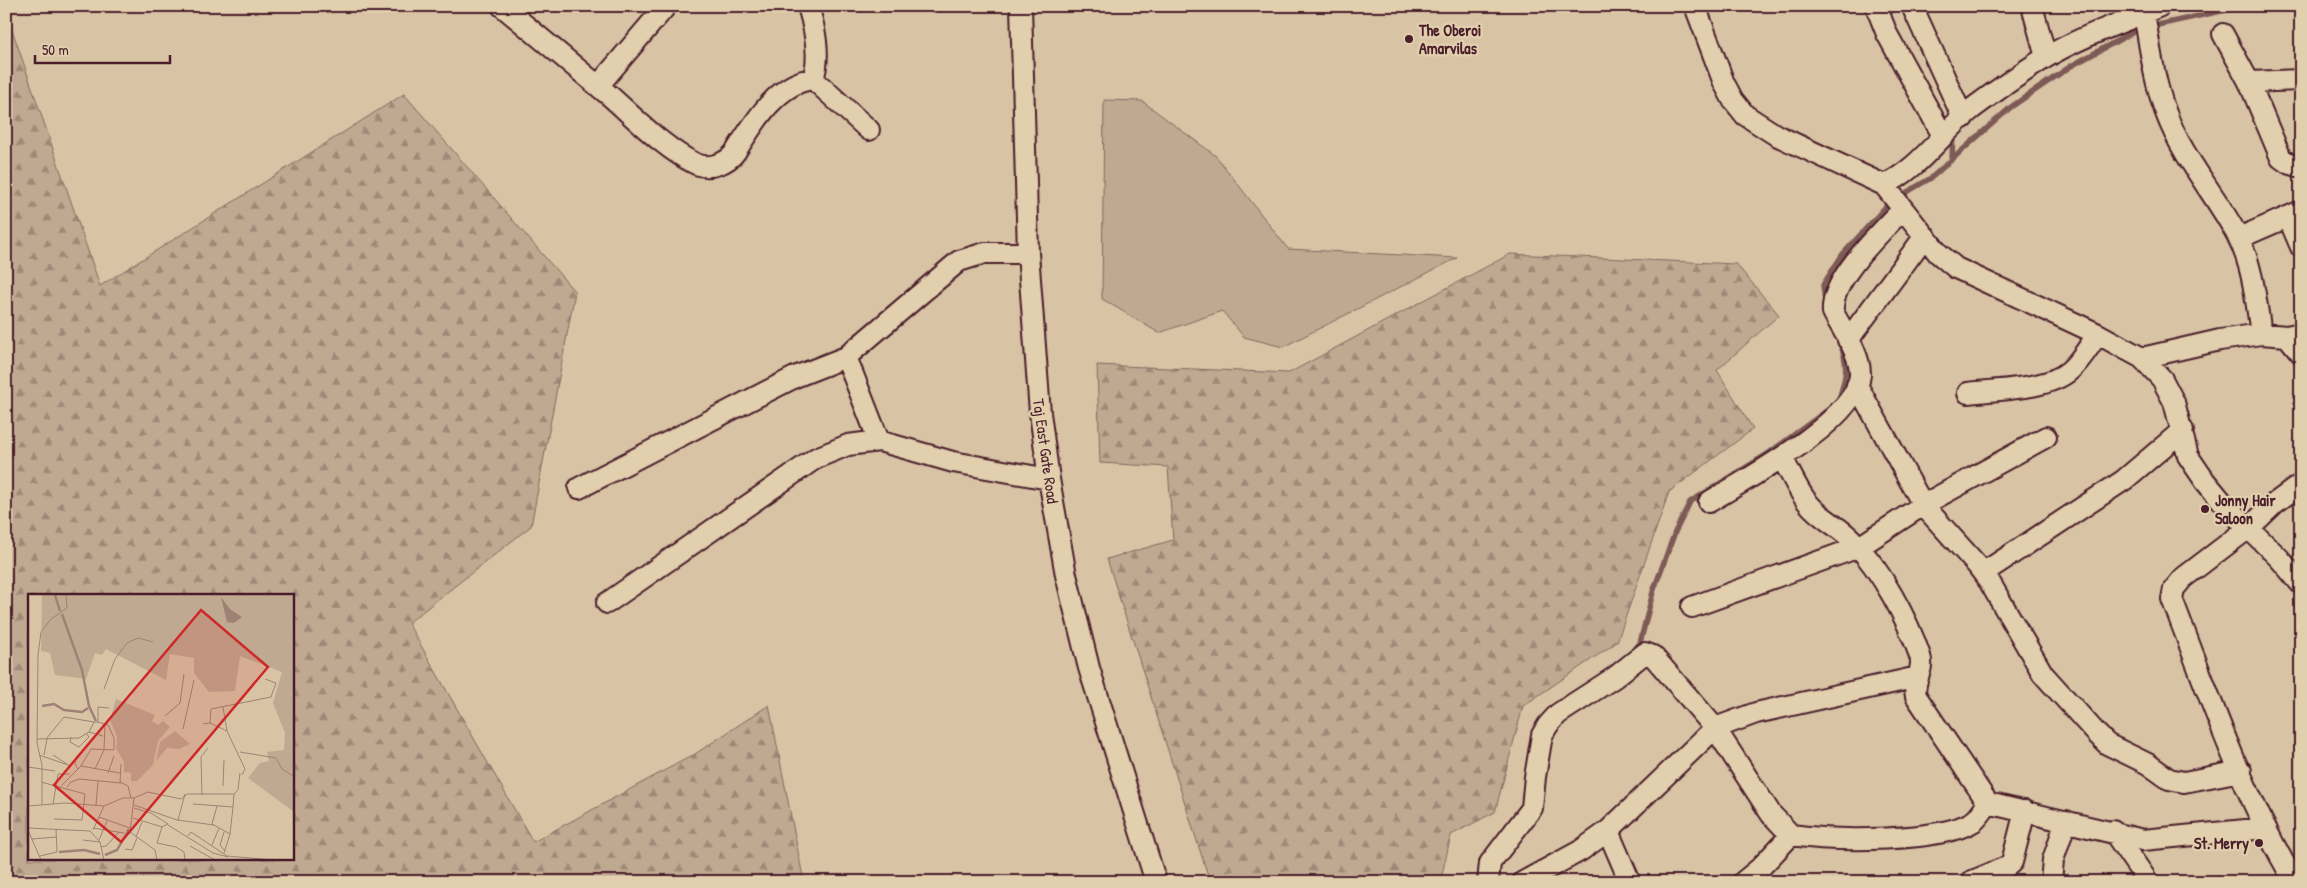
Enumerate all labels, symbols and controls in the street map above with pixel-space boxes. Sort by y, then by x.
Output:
place label: The Oberoi Amarvilas [1418,19,1481,59]
scale bar [35,32,170,64]
marker: The Oberoi Amarvilas [1403,33,1415,45]
text: 50 m [42,39,69,60]
street label: Taj East Gate Road [1028,397,1064,505]
place label: Jonny Hair Saloon [2215,489,2277,529]
marker: Jonny Hair Saloon [2199,503,2211,515]
inset map [28,594,294,860]
place label: St. Merry [2194,832,2249,855]
marker: St. Merry [2253,837,2265,849]

